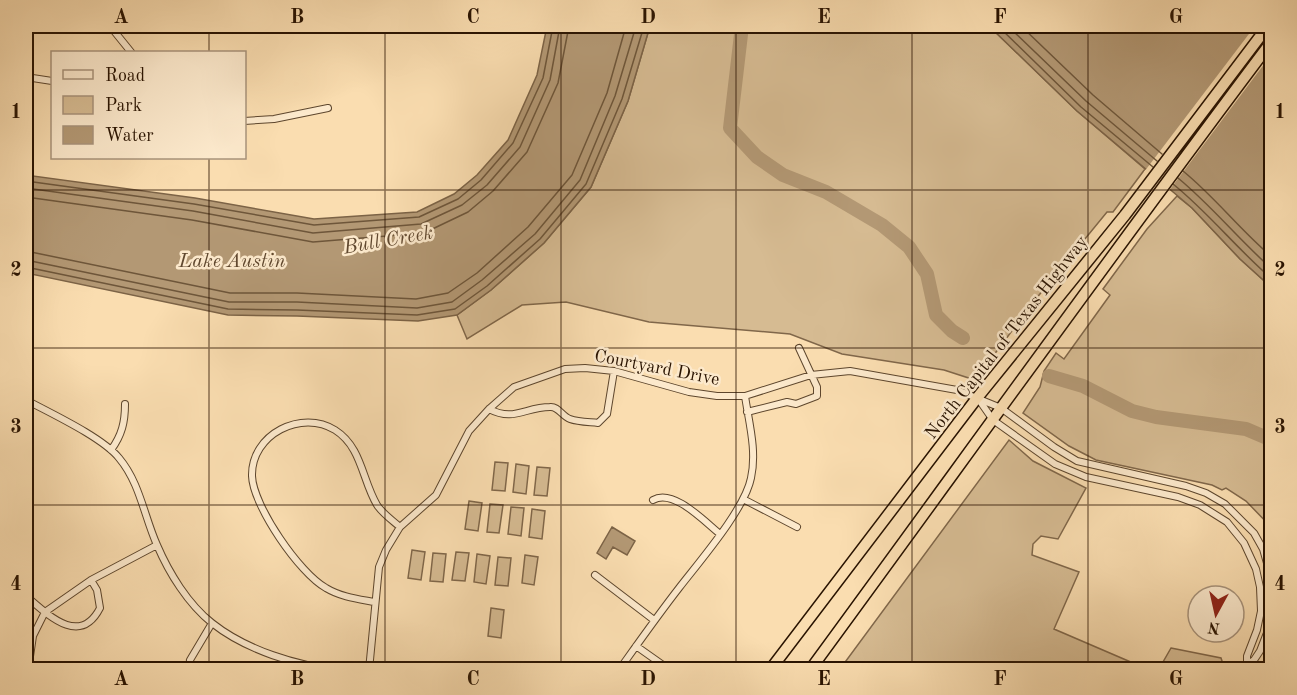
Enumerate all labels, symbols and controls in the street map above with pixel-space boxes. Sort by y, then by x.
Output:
text: A [113,8,129,28]
text: B [290,8,304,28]
text: C [466,8,480,28]
text: D [640,8,656,28]
text: E [817,8,831,28]
text: F [993,8,1007,28]
text: G [1169,8,1183,28]
legend [51,51,246,159]
text: Road [105,67,145,85]
text: Park [105,97,142,115]
text: 1 [10,103,22,123]
text: 1 [1274,103,1286,123]
text: Water [105,127,154,145]
water label: Bull Creek [341,223,435,259]
street label: North Capital of Texas Highway [922,232,1092,443]
water label: Lake Austin [178,252,285,272]
text: 2 [10,261,22,281]
text: 2 [1274,261,1286,281]
street label: Courtyard Drive [593,347,721,389]
text: 3 [10,418,22,438]
text: 3 [1274,418,1286,438]
text: 4 [10,575,22,595]
text: 4 [1274,575,1286,595]
north arrow [1186,584,1246,644]
text: N [1206,618,1221,636]
text: A [113,670,129,690]
text: B [290,670,304,690]
text: C [466,670,480,690]
text: D [640,670,656,690]
text: E [817,670,831,690]
text: F [993,670,1007,690]
text: G [1169,670,1183,690]

